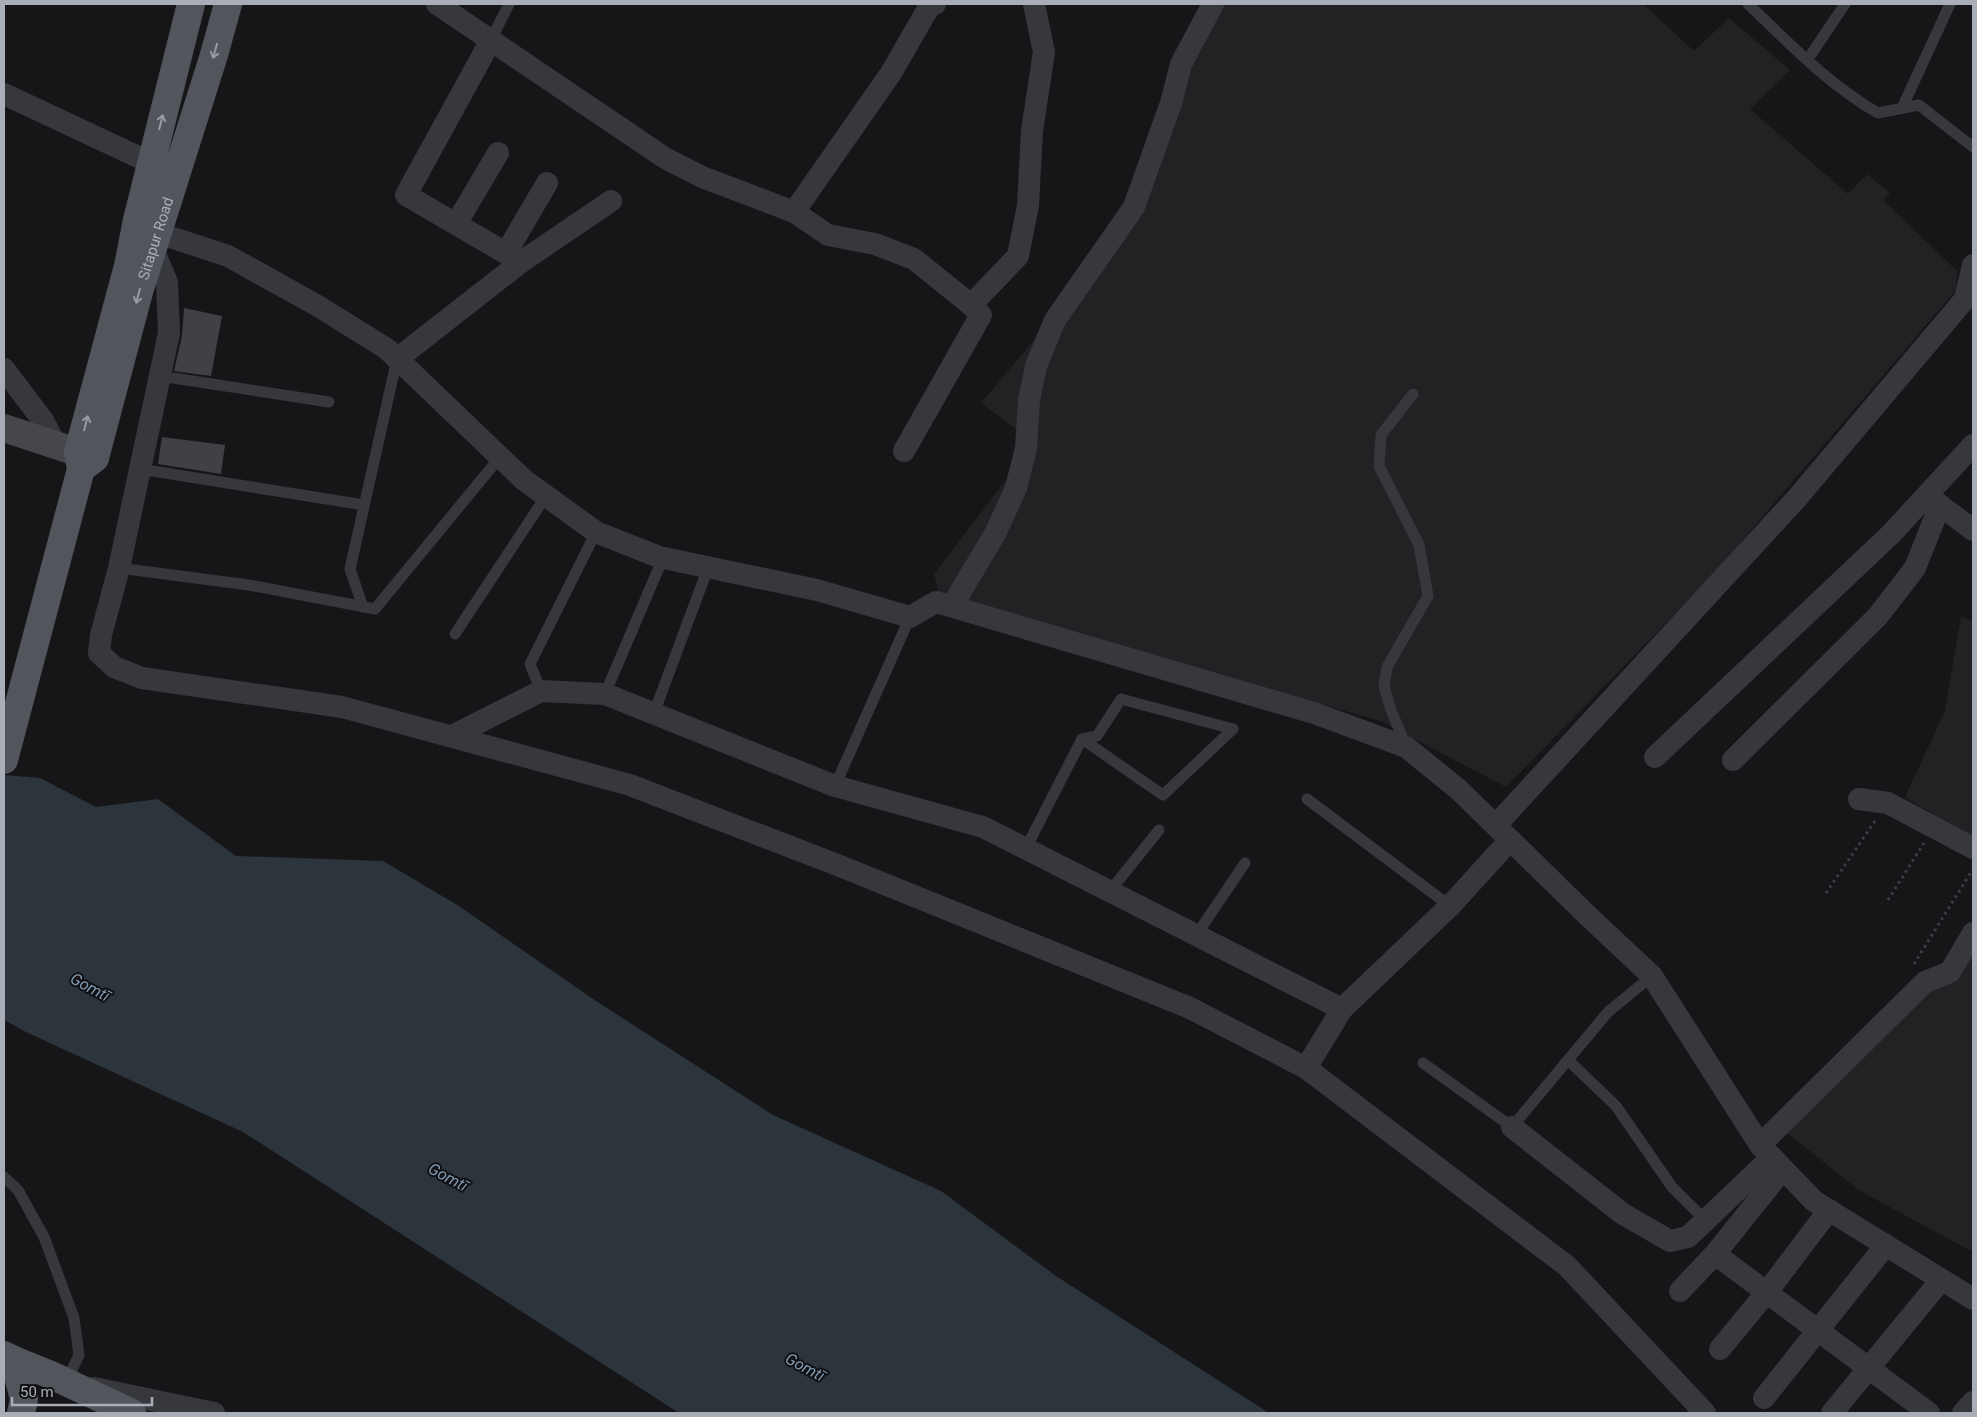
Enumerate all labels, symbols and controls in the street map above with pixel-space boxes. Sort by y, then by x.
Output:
one-way arrow [210,42,220,58]
one-way arrow [157,114,166,130]
street label: Sitapur Road [134,195,177,282]
one-way arrow [133,288,143,304]
one-way arrow [82,415,91,431]
water label: Gomtī [67,969,115,1006]
water label: Gomtī [425,1159,473,1196]
water label: Gomtī [782,1349,830,1386]
scale bar [12,1374,152,1406]
text: 50 m [20,1383,54,1401]

